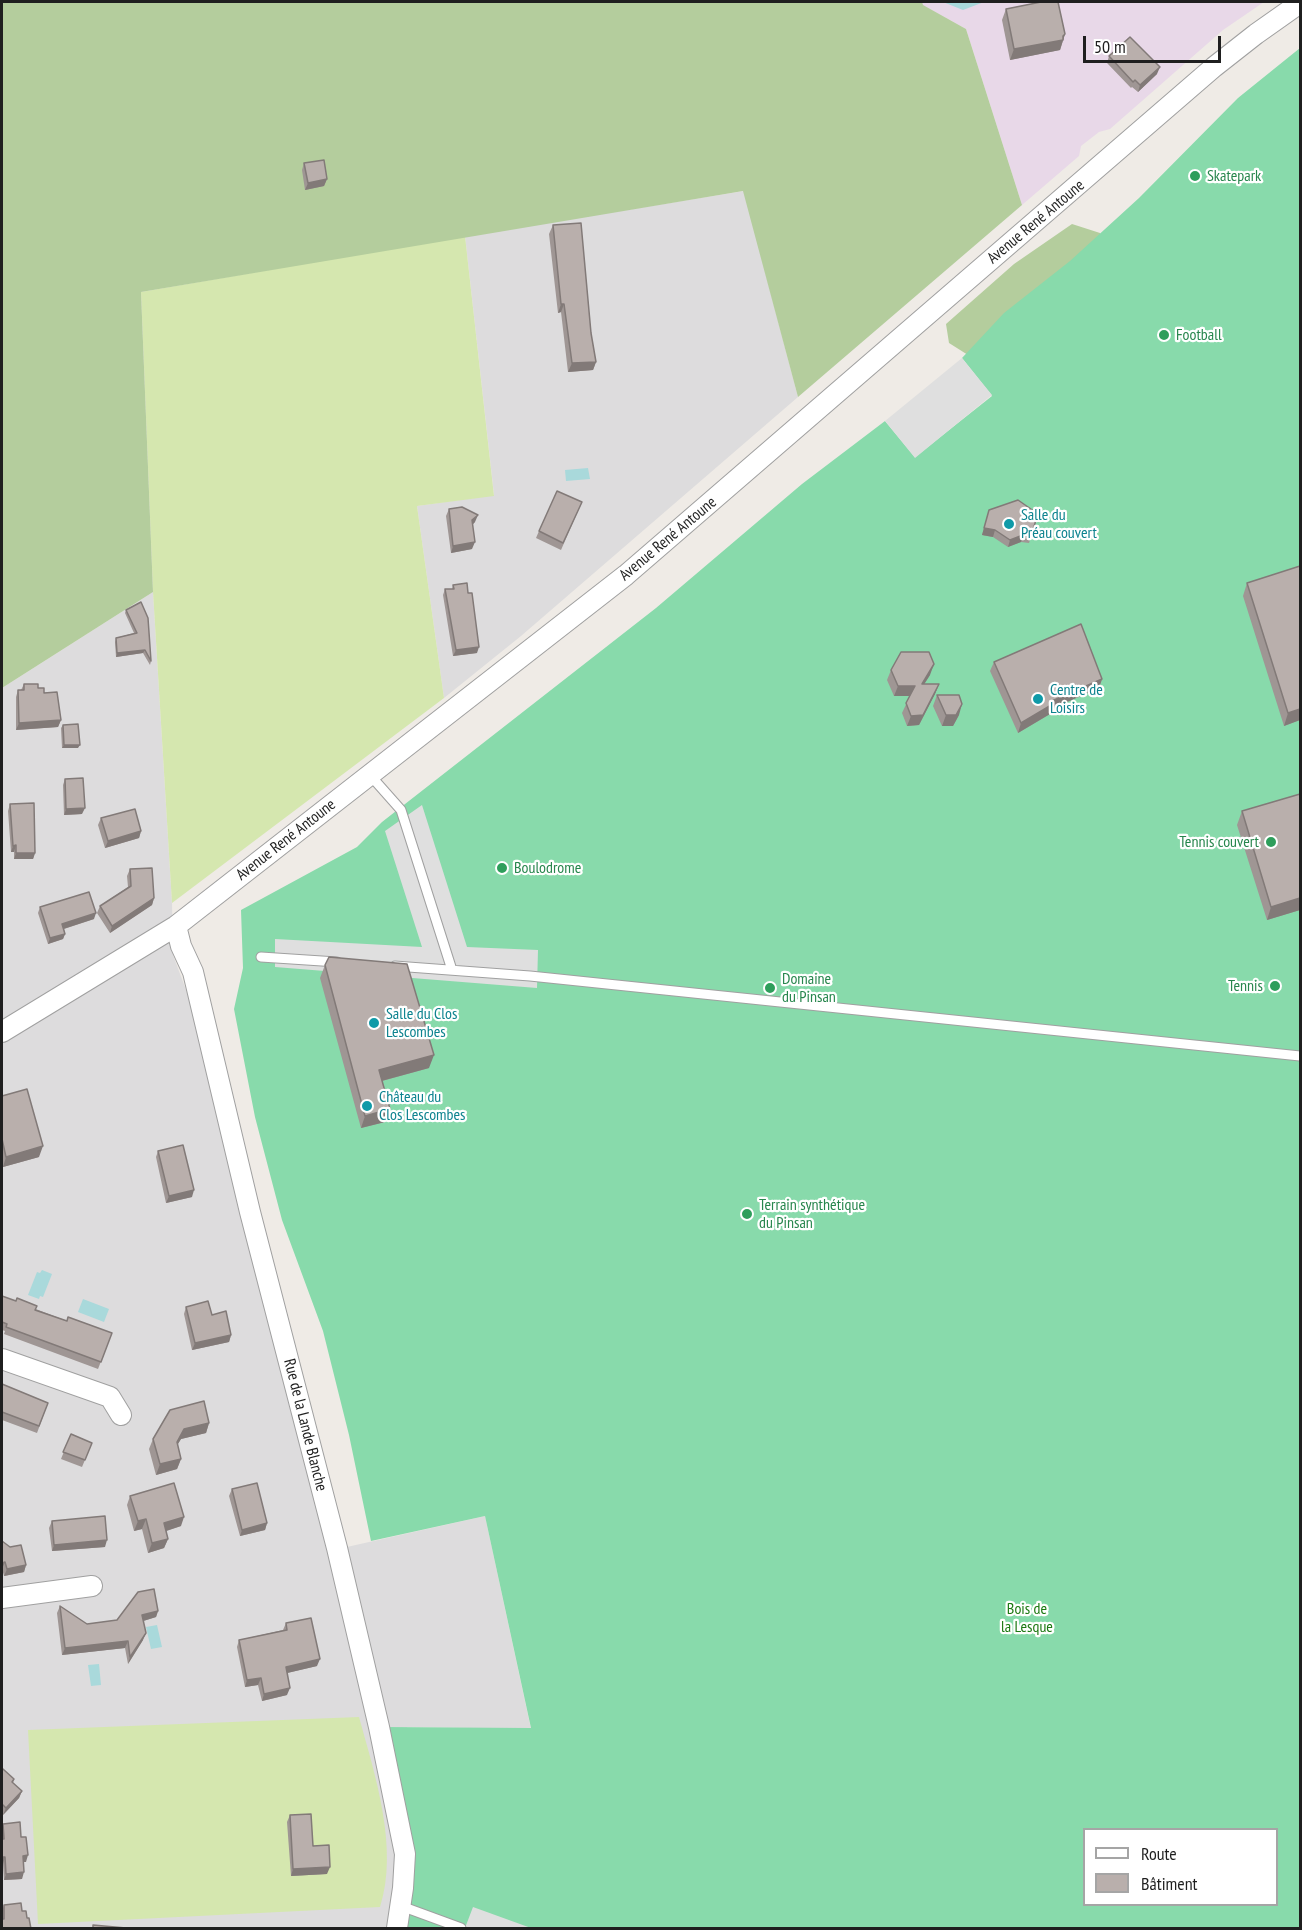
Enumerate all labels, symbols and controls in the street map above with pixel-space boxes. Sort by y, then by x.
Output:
scale bar [1086,24,1224,62]
text: 50 m [1094,35,1126,58]
place label: Skatepark [1207,166,1261,186]
marker: Skatepark [1188,169,1202,183]
street label: Avenue René Antoune [984,176,1088,268]
place label: Football [1176,325,1222,345]
marker: Football [1157,328,1171,342]
street label: Avenue René Antoune [616,493,720,585]
place label: Salle du Préau couvert [1021,505,1097,543]
marker: Salle du Préau couvert [1002,517,1016,531]
place label: Centre de Loisirs [1050,680,1103,718]
marker: Centre de Loisirs [1031,692,1045,706]
street label: Avenue René Antoune [232,795,340,885]
place label: Tennis couvert [1179,832,1259,852]
marker: Tennis couvert [1264,835,1278,849]
place label: Boulodrome [514,858,581,878]
marker: Boulodrome [495,861,509,875]
place label: Domaine du Pinsan [782,969,836,1007]
place label: Tennis [1228,976,1263,996]
marker: Tennis [1268,979,1282,993]
marker: Domaine du Pinsan [763,981,777,995]
place label: Salle du Clos Lescombes [386,1004,457,1042]
marker: Salle du Clos Lescombes [367,1016,381,1030]
place label: Château du Clos Lescombes [379,1087,465,1125]
marker: Château du Clos Lescombes [360,1099,374,1113]
place label: Terrain synthétique du Pinsan [759,1195,865,1233]
marker: Terrain synthétique du Pinsan [740,1207,754,1221]
street label: Rue de la Lande Blanche [279,1357,331,1493]
park label: Bois de la Lesque [1001,1599,1053,1637]
legend [1083,1828,1278,1906]
text: Route [1141,1842,1177,1865]
text: Bâtiment [1141,1872,1198,1895]

